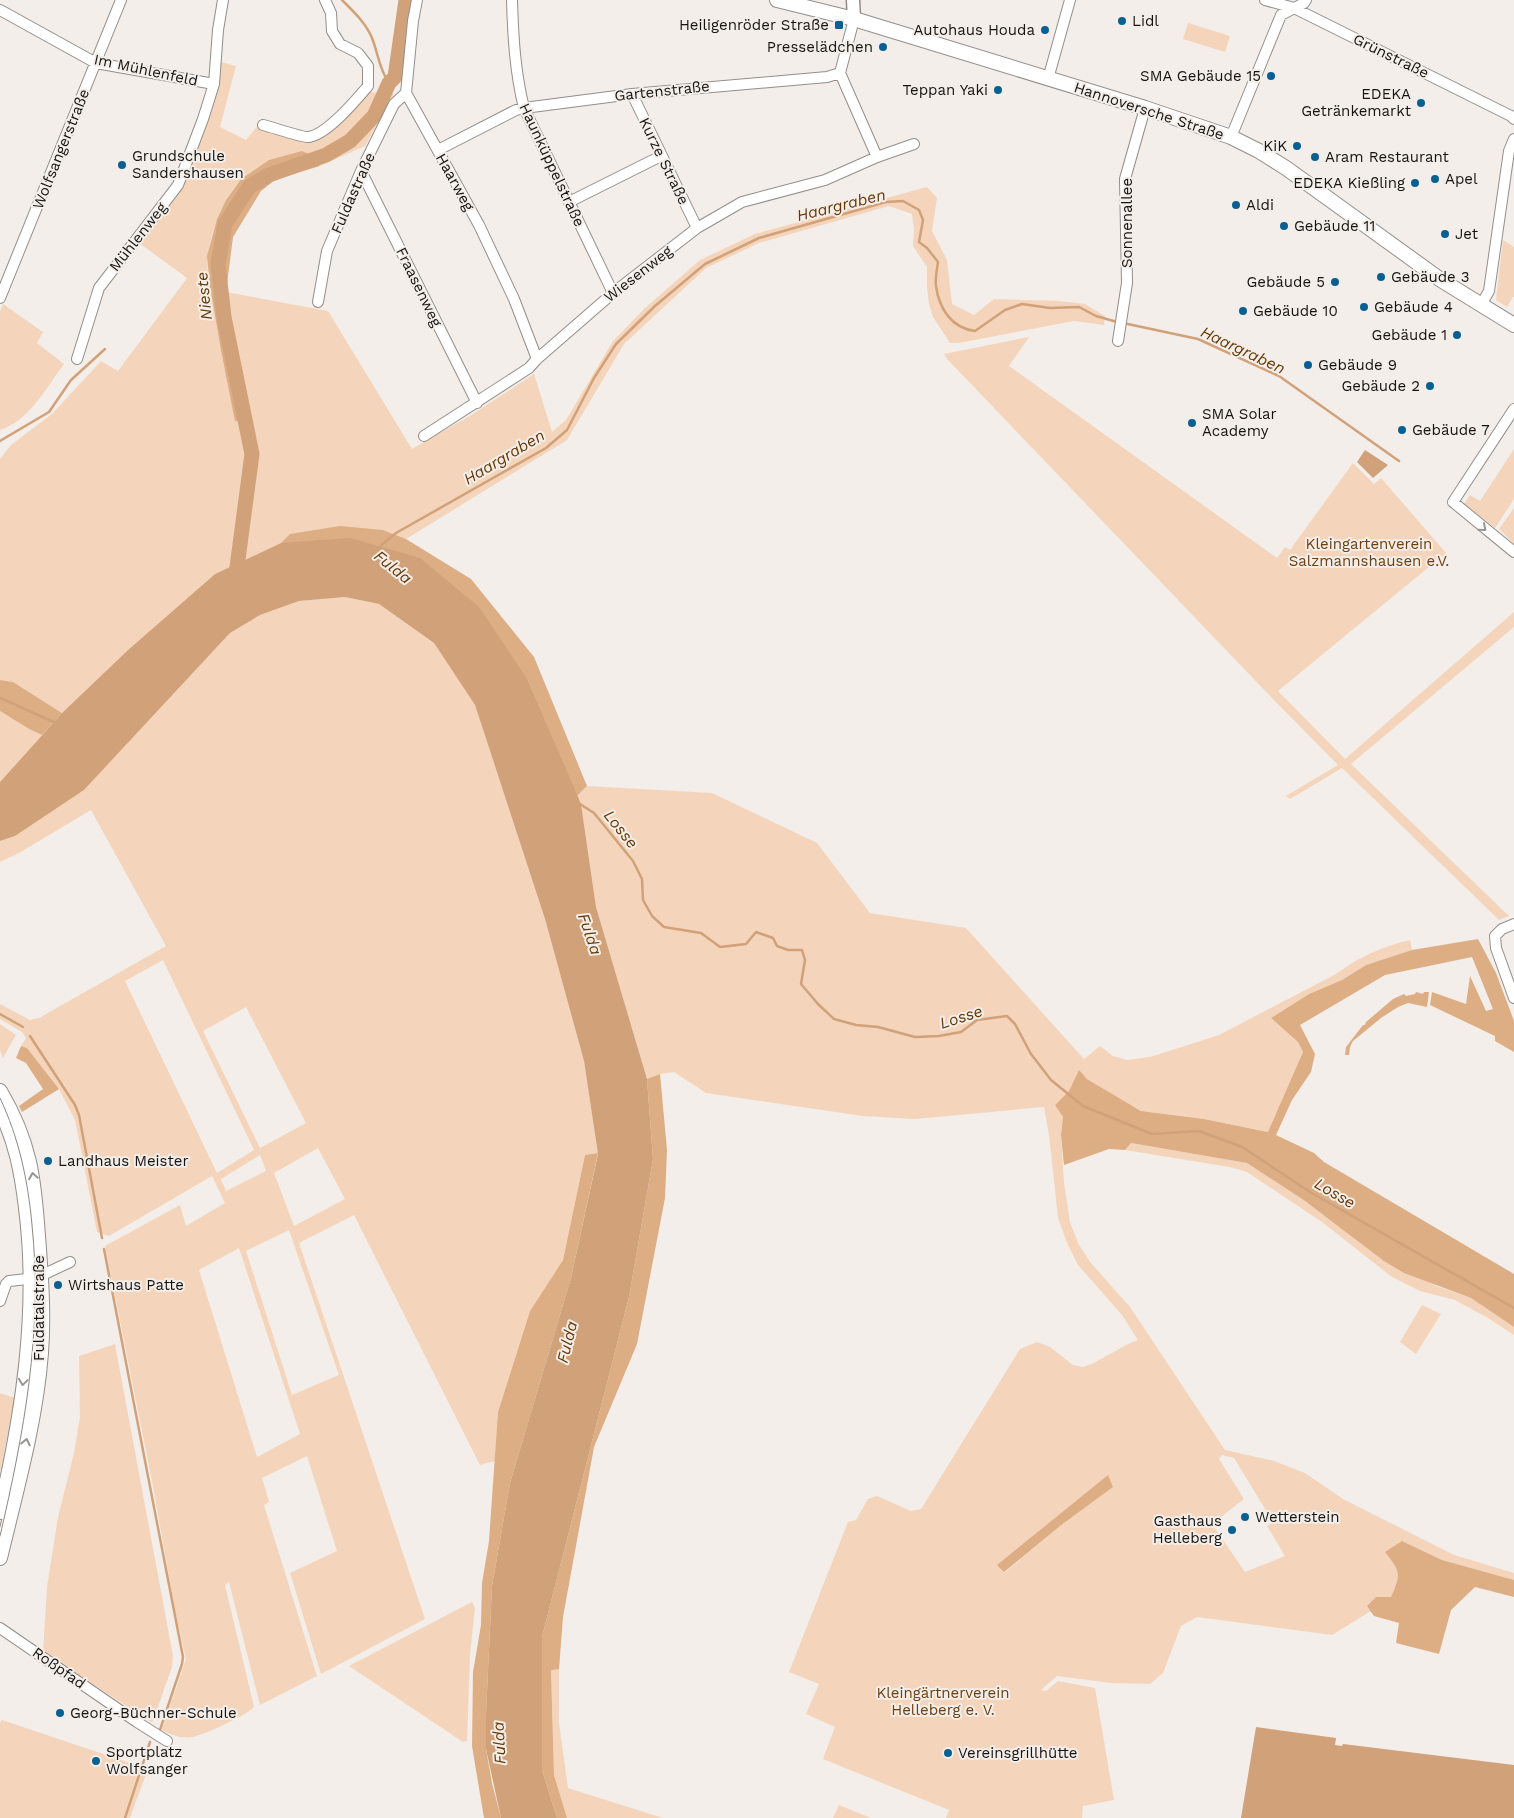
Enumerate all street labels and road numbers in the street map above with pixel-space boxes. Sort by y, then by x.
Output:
street label: Grünstraße [1350,30,1432,82]
street label: Im Mühlenfeld [92,50,200,90]
street label: Gartenstraße [613,77,711,105]
street label: Hannoversche Straße [1072,78,1226,144]
street label: Wolfsangerstraße [29,86,93,212]
street label: Haunküppelstraße [515,100,589,230]
street label: Kurze Straße [635,114,693,208]
street label: Fuldastraße [327,150,379,236]
street label: Haarweg [432,150,478,214]
street label: Sonnenallee [1118,178,1136,268]
street label: Mühlenweg [105,199,171,275]
street label: Wiesenweg [600,242,676,306]
street label: Fraasenweg [392,244,446,330]
street label: Fuldatalstraße [30,1255,48,1361]
street label: Roßpfad [29,1643,89,1693]

